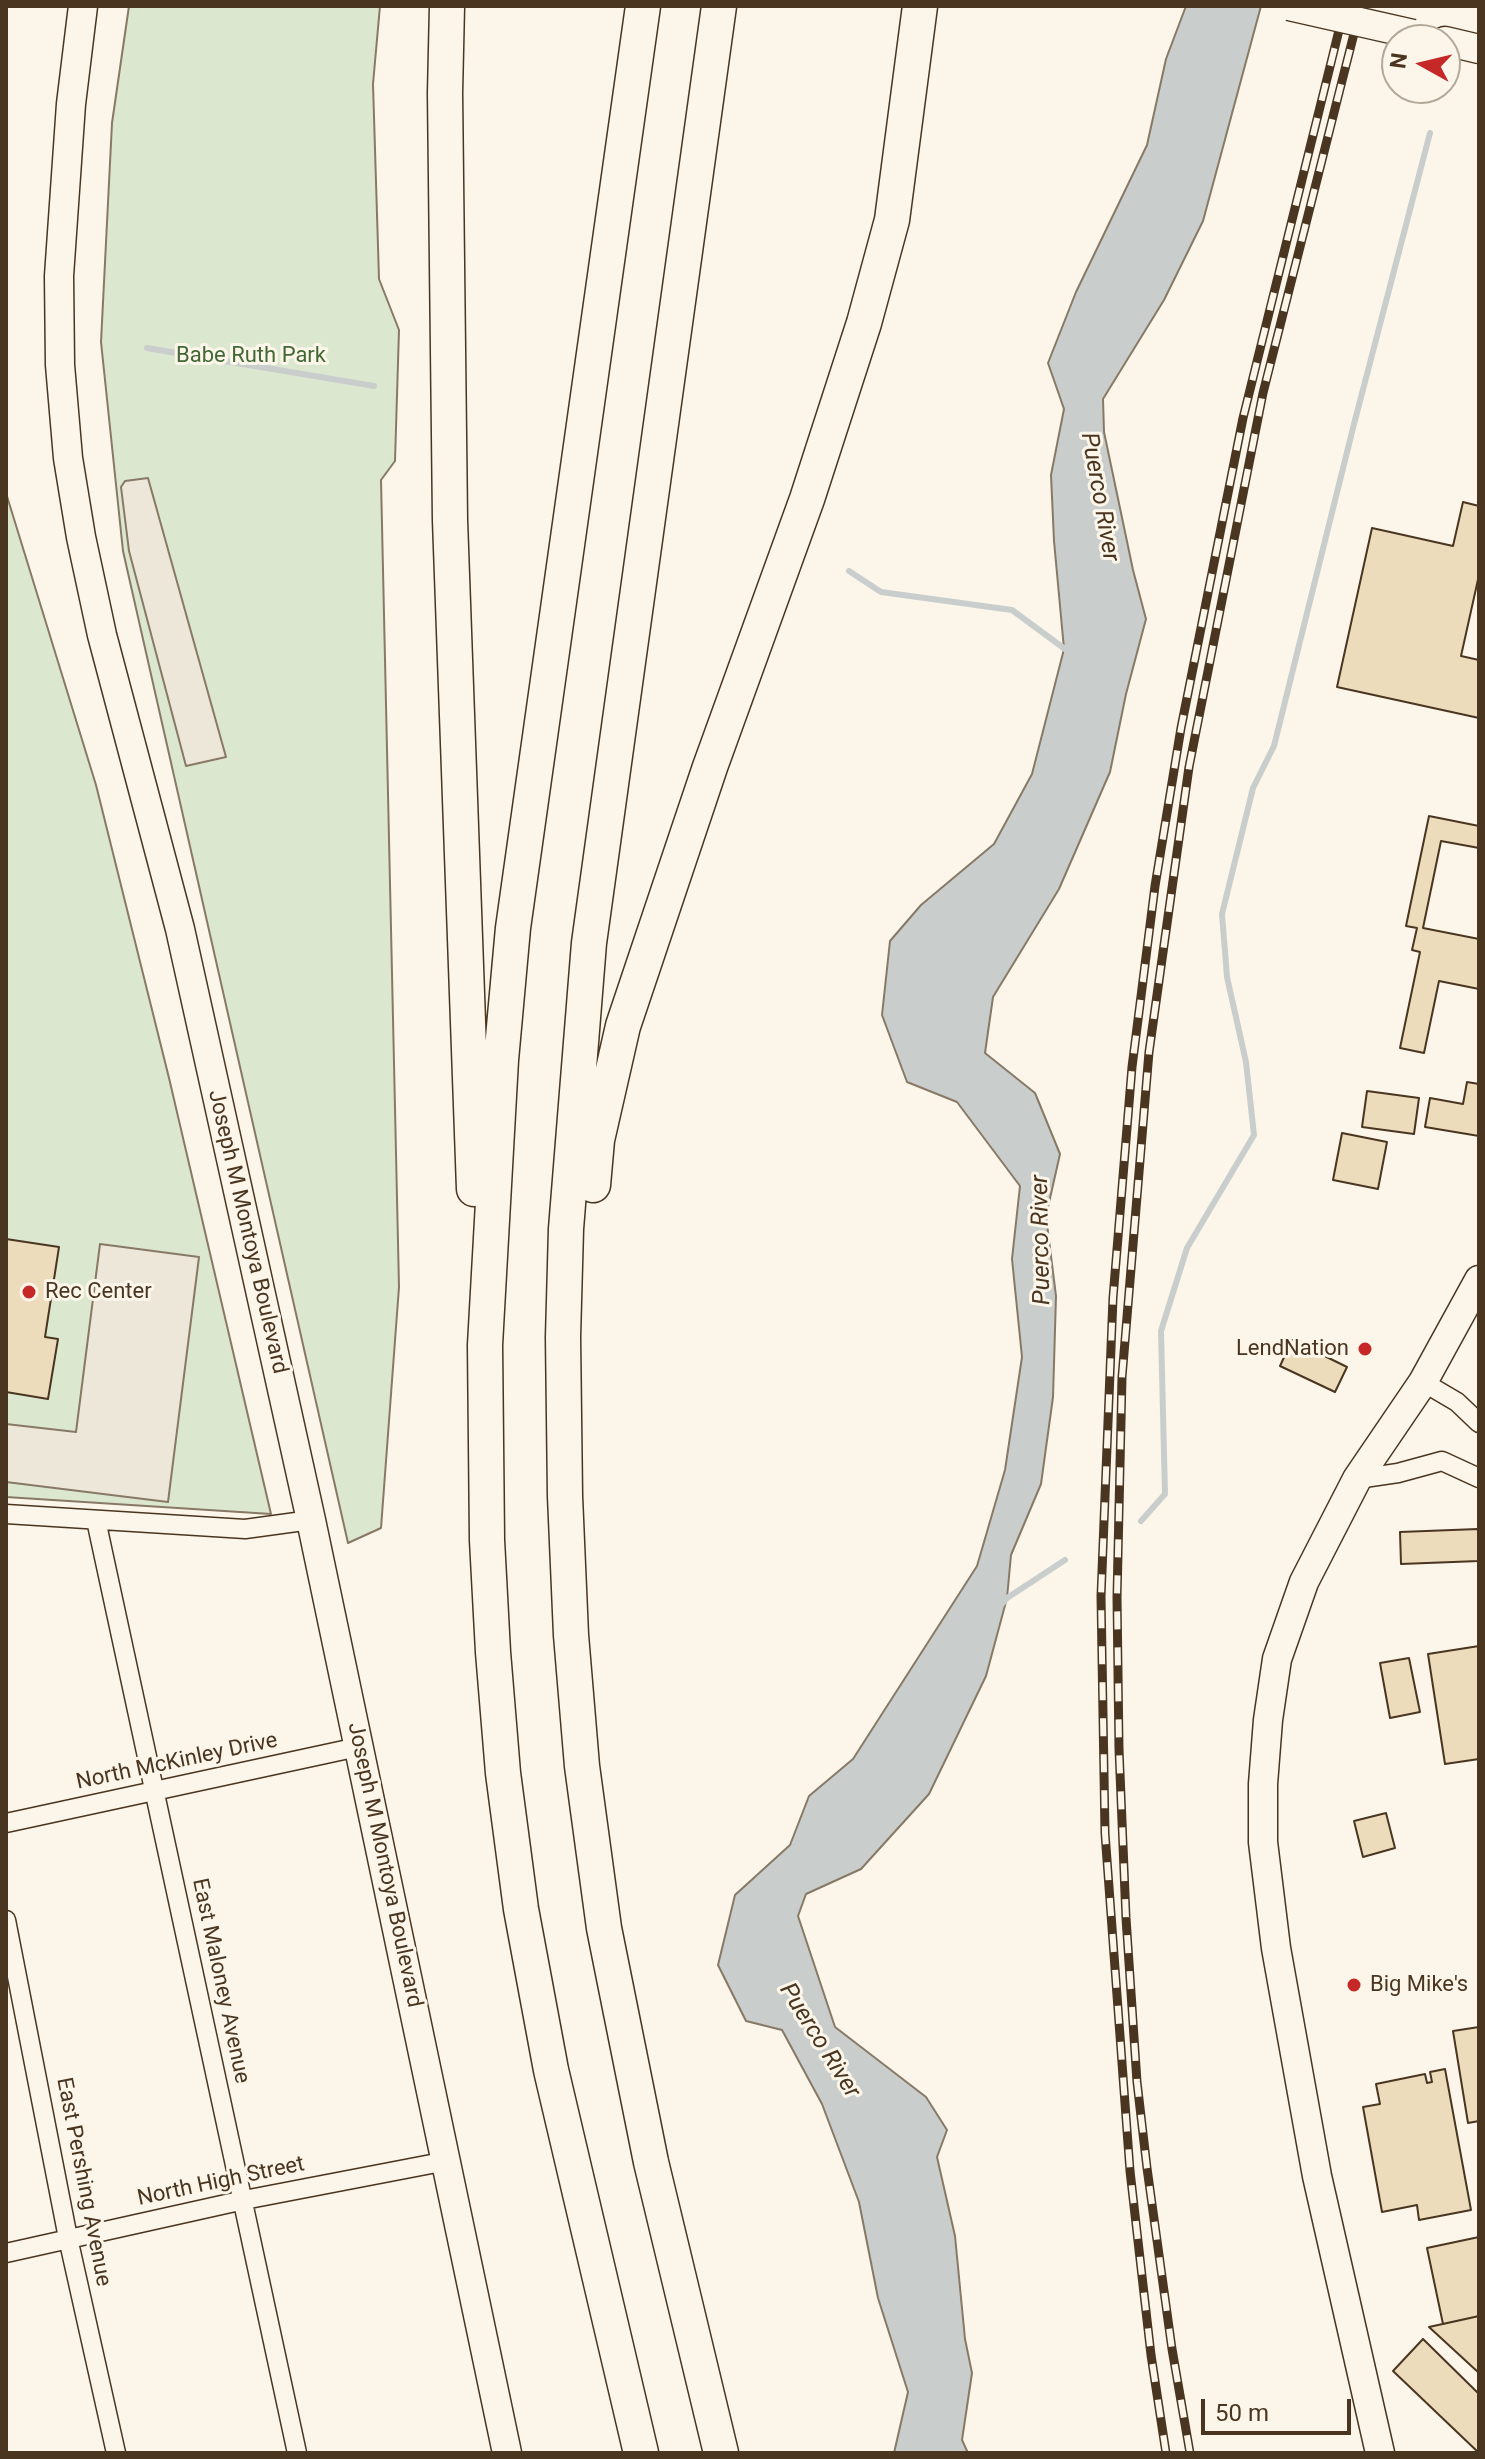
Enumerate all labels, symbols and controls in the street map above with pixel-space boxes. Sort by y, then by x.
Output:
north arrow [1381,24,1461,104]
text: N [1385,51,1412,70]
park label: Babe Ruth Park [176,343,326,369]
water label: Puerco River [1074,430,1124,564]
street label: Joseph M Montoya Boulevard [201,1087,293,1377]
water label: Puerco River [1026,1175,1058,1305]
place label: Rec Center [45,1279,152,1305]
marker: Rec Center [20,1283,38,1301]
place label: LendNation [1236,1336,1349,1362]
marker: LendNation [1356,1340,1374,1358]
street label: Joseph M Montoya Boulevard [341,1720,427,2010]
street label: North McKinley Drive [74,1728,280,1796]
street label: East Maloney Avenue [185,1876,255,2086]
place label: Big Mike's [1370,1972,1468,1998]
marker: Big Mike's [1345,1976,1363,1994]
water label: Puerco River [772,1978,866,2104]
street label: East Pershing Avenue [50,2075,116,2289]
street label: North High Street [135,2151,307,2213]
scale bar [1205,2383,1355,2433]
text: 50 m [1215,2399,1269,2427]

